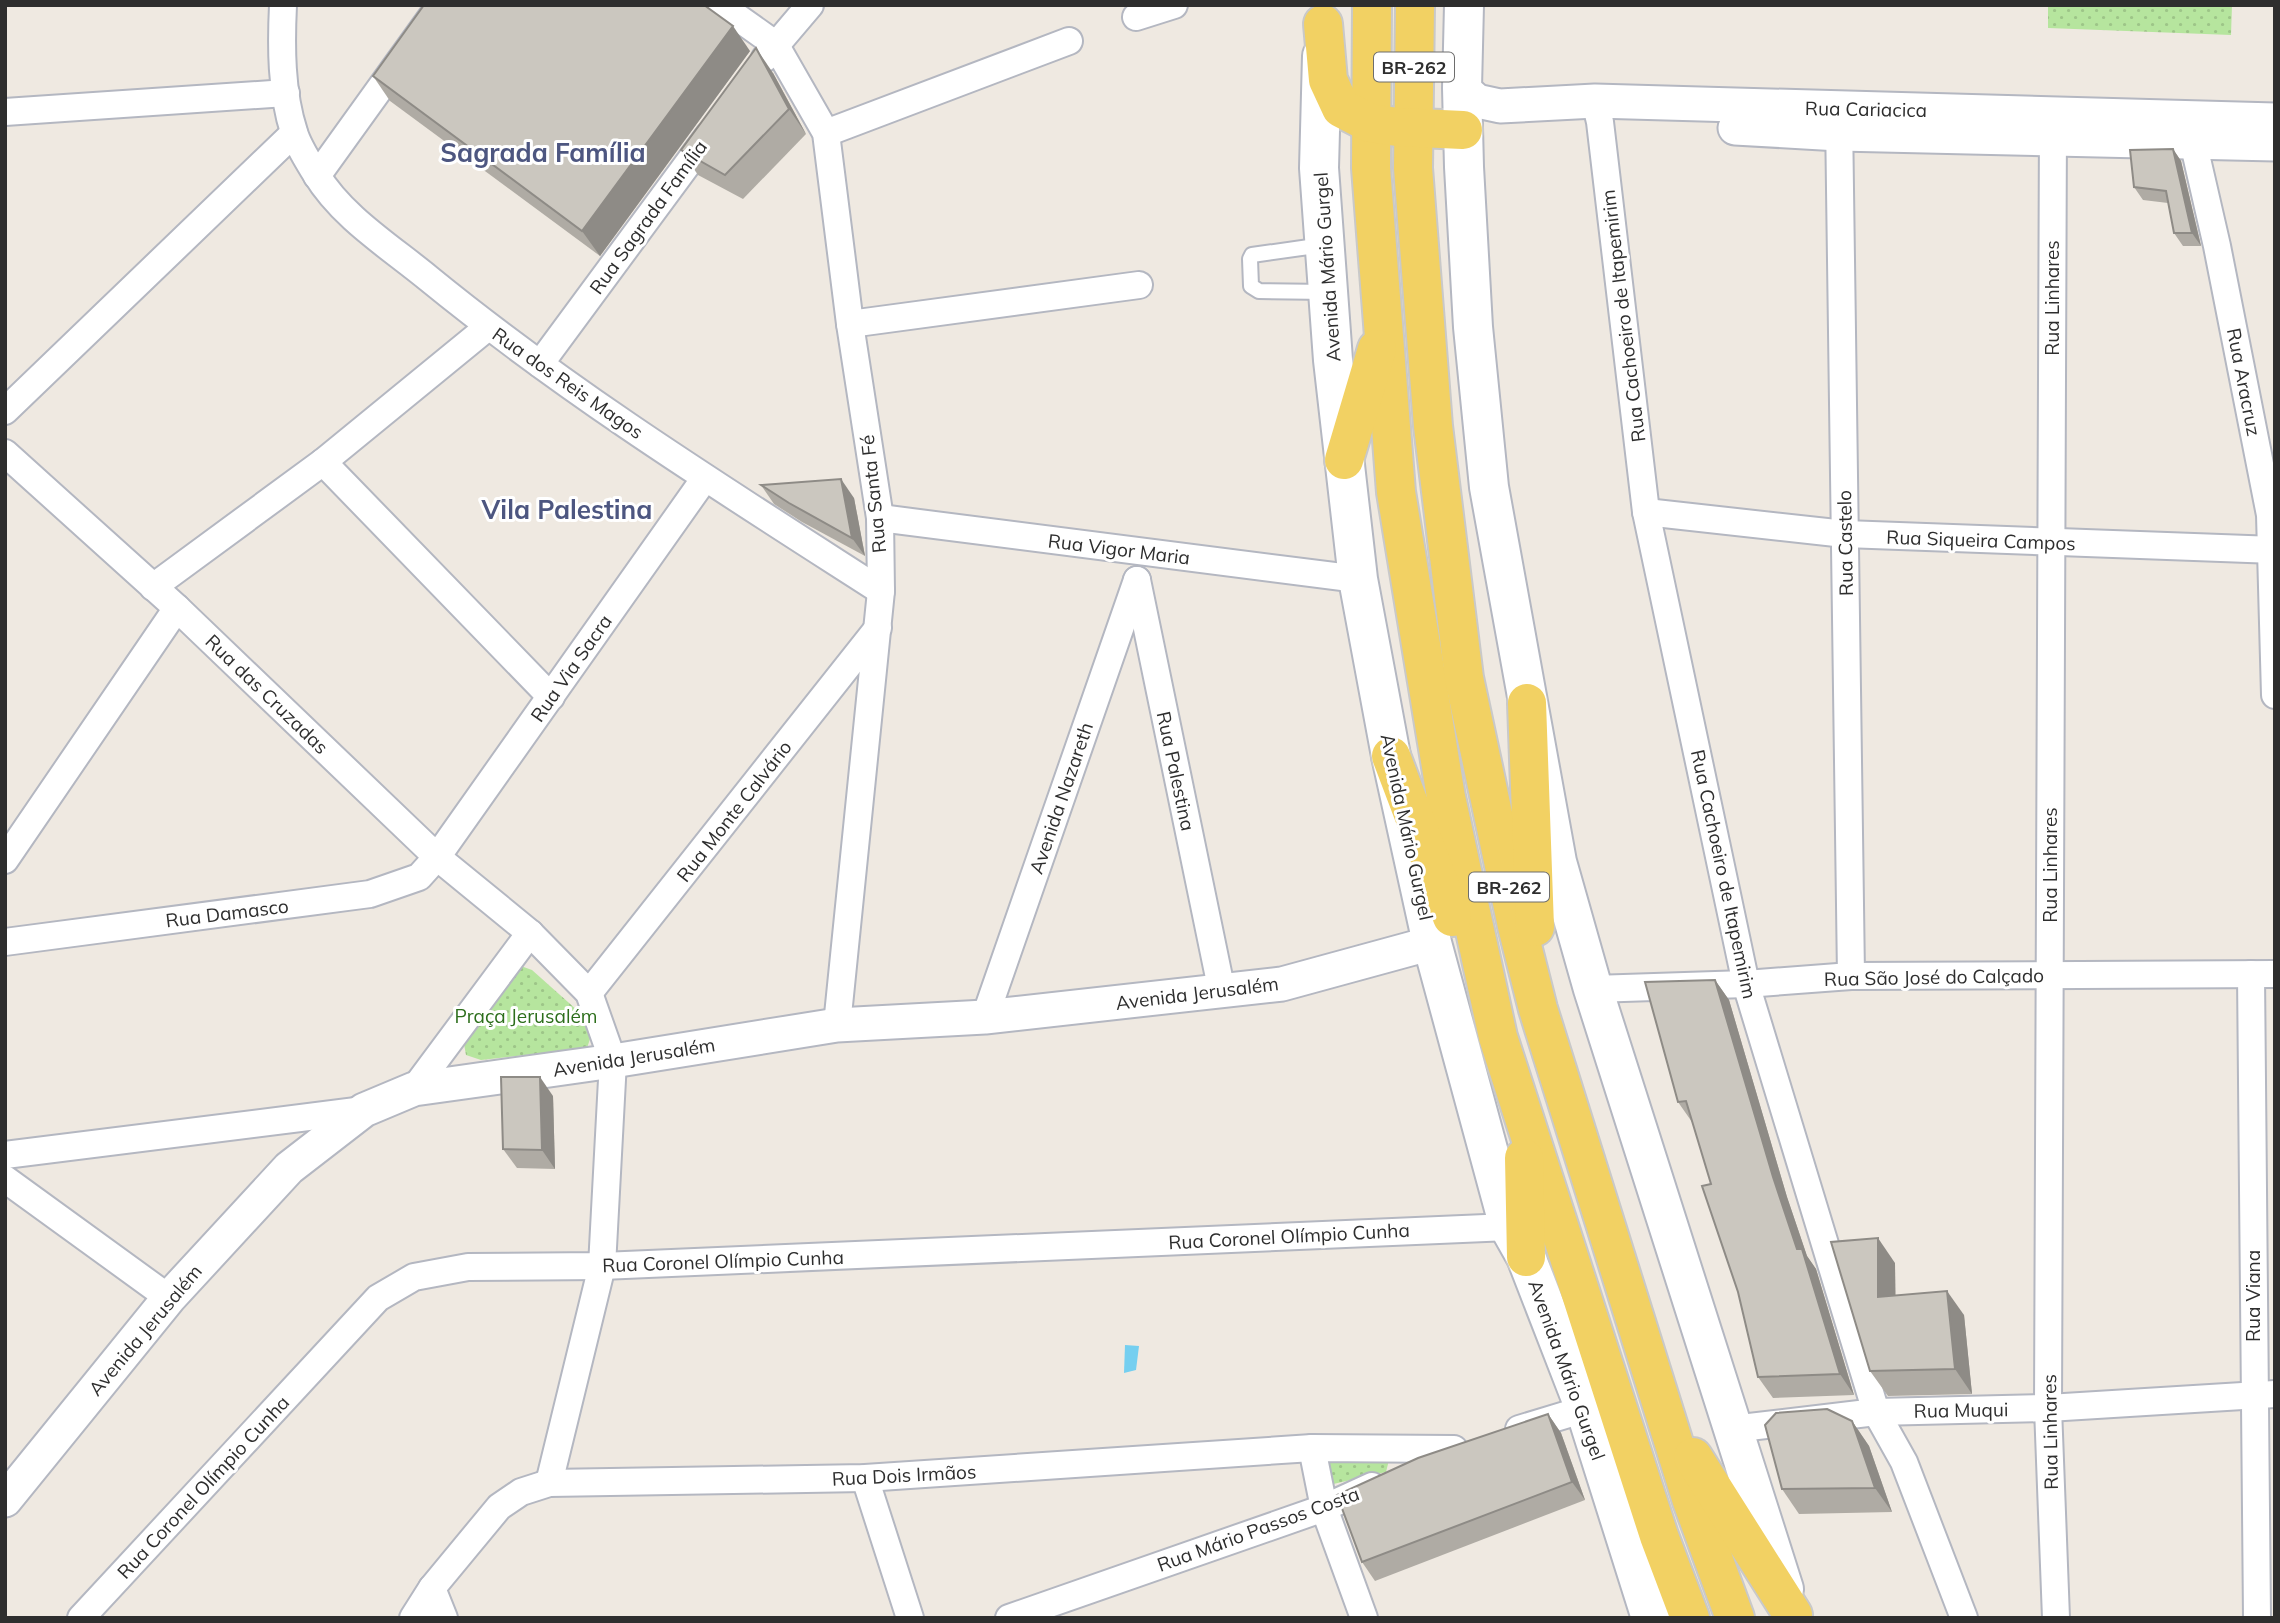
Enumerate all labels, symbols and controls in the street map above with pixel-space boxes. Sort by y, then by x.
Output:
road number: BR-262 [1374,52,1454,82]
street label: Rua Cariacica [1805,96,1927,122]
street label: Rua Sagrada Família [584,135,712,299]
district label: Sagrada Família [440,136,646,169]
street label: Avenida Mário Gurgel [1308,171,1346,363]
street label: Rua Cachoeiro de Itapemirim [1596,188,1650,444]
street label: Rua Linhares [2040,240,2064,356]
street label: Rua dos Reis Magos [488,322,648,444]
street label: Rua Aracruz [2222,326,2266,438]
street label: Rua Santa Fé [855,434,891,554]
street label: Rua Castelo [1832,490,1858,596]
district label: Vila Palestina [481,493,652,526]
street label: Rua Siqueira Campos [1886,525,2076,555]
street label: Rua Vigor Maria [1047,528,1191,570]
street label: Rua Via Sacra [525,610,617,726]
street label: Rua das Cruzadas [200,629,334,759]
street label: Rua Palestina [1152,709,1200,833]
street label: Avenida Nazareth [1024,719,1098,877]
street label: Avenida Mário Gurgel [1376,732,1438,922]
street label: Rua Monte Calvário [671,735,797,887]
street label: Rua Cachoeiro de Itapemirim [1686,747,1762,1001]
street label: Rua Linhares [2038,807,2062,923]
road number: BR-262 [1469,872,1549,902]
street label: Rua Damasco [164,894,290,932]
street label: Rua São José do Calçado [1824,963,2044,991]
street label: Avenida Jerusalém [1114,971,1280,1015]
park label: Praça Jerusalém [455,1004,597,1028]
street label: Avenida Jerusalém [551,1032,717,1082]
street label: Rua Coronel Olímpio Cunha [1168,1218,1410,1254]
street label: Rua Coronel Olímpio Cunha [602,1245,844,1277]
street label: Rua Viana [2241,1250,2265,1342]
street label: Avenida Jerusalém [83,1259,207,1401]
street label: Avenida Mário Gurgel [1523,1277,1611,1463]
street label: Rua Linhares [2037,1374,2063,1490]
street label: Rua Coronel Olímpio Cunha [112,1390,294,1584]
street label: Rua Muqui [1913,1397,2009,1423]
street label: Rua Dois Irmãos [831,1459,977,1491]
street label: Rua Mário Passos Costa [1154,1481,1362,1577]

